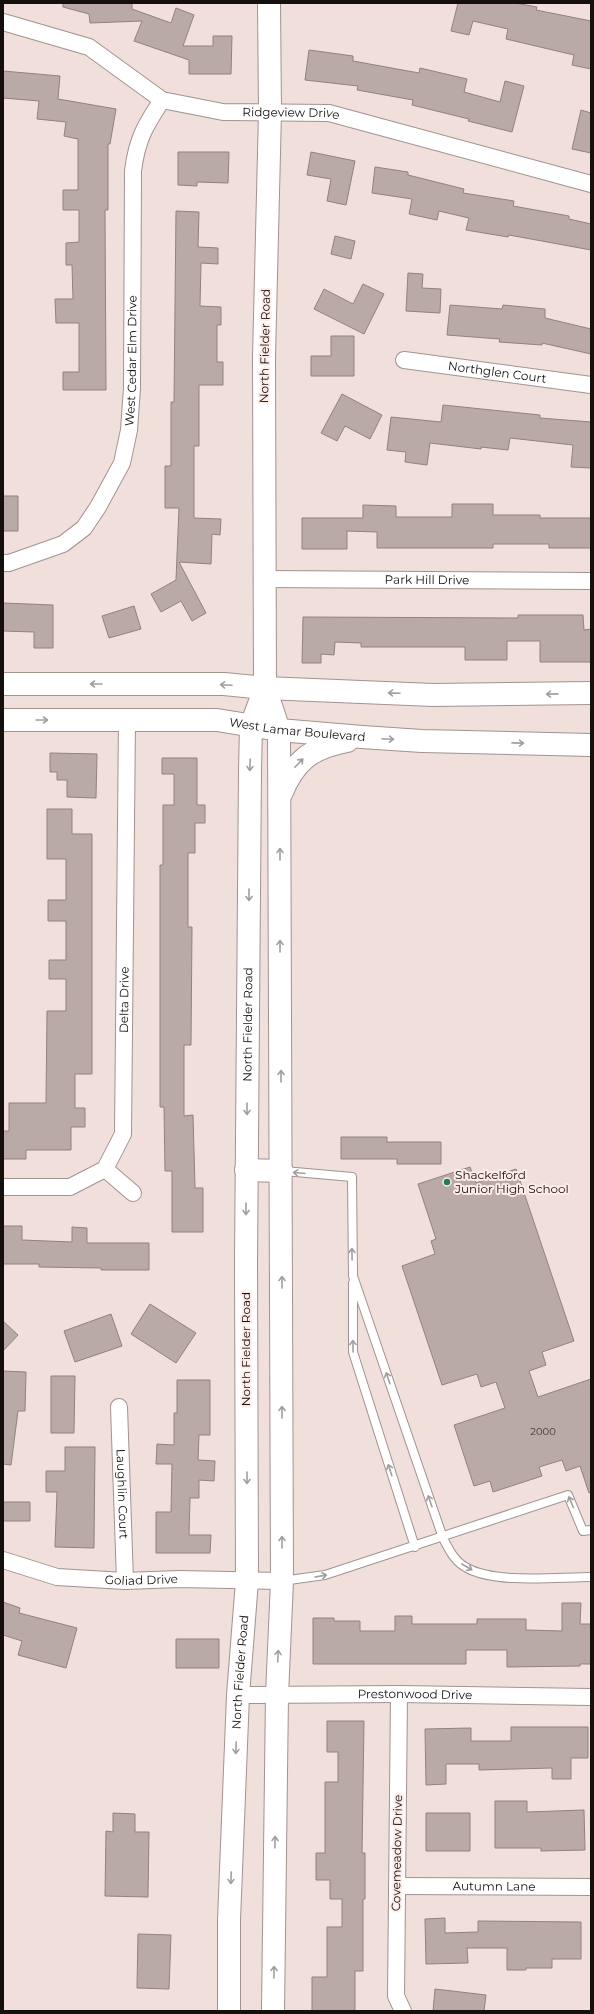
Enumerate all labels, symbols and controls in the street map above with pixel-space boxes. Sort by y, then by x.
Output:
street label: Ridgeview Drive [242,104,342,123]
street label: North Fielder Road [256,289,273,403]
street label: West Cedar Elm Drive [121,295,139,427]
street label: Northglen Court [447,358,547,386]
street label: Park Hill Drive [385,572,469,587]
one-way arrow [90,680,103,688]
one-way arrow [220,681,233,688]
one-way arrow [388,690,401,697]
one-way arrow [546,690,559,698]
street label: West Lamar Boulevard [228,714,366,744]
one-way arrow [35,716,48,724]
one-way arrow [381,735,394,742]
one-way arrow [511,739,524,747]
one-way arrow [246,758,254,771]
one-way arrow [295,758,304,769]
one-way arrow [276,848,284,861]
one-way arrow [245,888,252,901]
one-way arrow [276,940,284,953]
street label: Delta Drive [116,966,132,1033]
street label: North Fielder Road [239,967,255,1082]
one-way arrow [277,1070,285,1083]
one-way arrow [243,1102,251,1115]
place label: Shackelford Junior High School [454,1167,569,1196]
one-way arrow [293,1169,306,1176]
marker: Shackelford Junior High School [442,1177,452,1187]
one-way arrow [242,1202,250,1215]
one-way arrow [348,1248,356,1261]
one-way arrow [278,1276,286,1289]
street label: North Fielder Road [238,1292,253,1406]
one-way arrow [349,1340,357,1353]
one-way arrow [384,1372,391,1385]
one-way arrow [278,1406,286,1419]
house number: 2000 [530,1425,556,1438]
street label: Laughlin Court [113,1449,132,1539]
one-way arrow [386,1464,394,1476]
one-way arrow [243,1471,251,1484]
one-way arrow [426,1495,434,1507]
one-way arrow [566,1497,574,1509]
one-way arrow [278,1536,286,1549]
one-way arrow [461,1563,473,1571]
street label: Goliad Drive [104,1571,178,1588]
one-way arrow [314,1571,327,1579]
street label: North Fielder Road [229,1615,251,1730]
one-way arrow [275,1650,282,1663]
street label: Prestonwood Drive [358,1686,472,1702]
one-way arrow [232,1741,240,1754]
street label: Covemeadow Drive [388,1795,405,1911]
one-way arrow [271,1836,279,1849]
one-way arrow [227,1871,234,1884]
street label: Autumn Lane [452,1878,536,1894]
one-way arrow [270,1966,278,1979]

